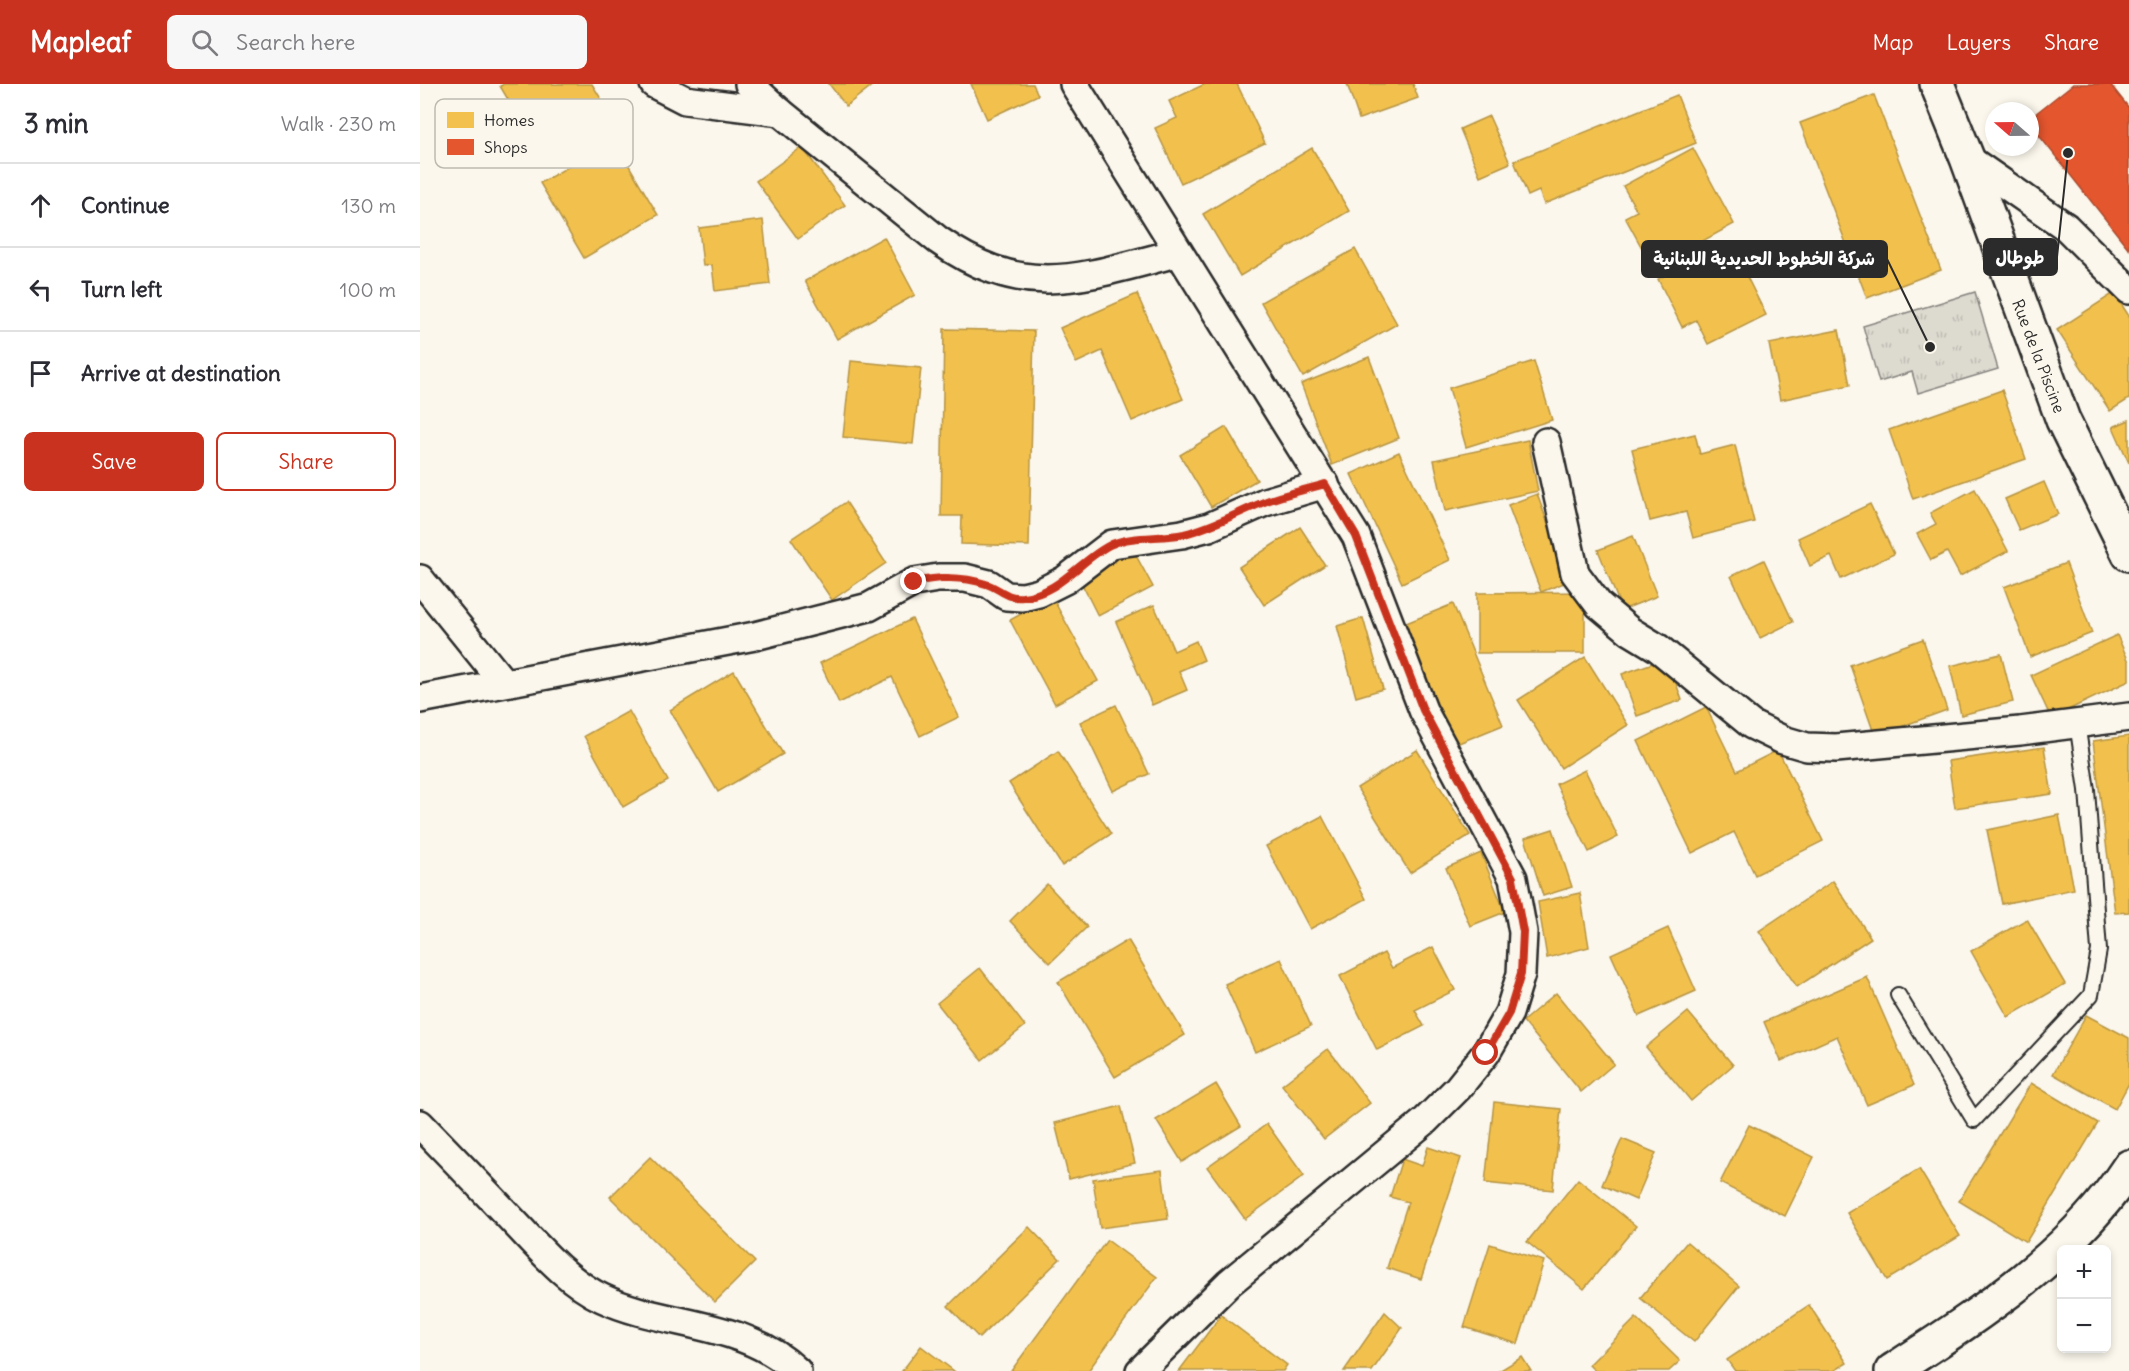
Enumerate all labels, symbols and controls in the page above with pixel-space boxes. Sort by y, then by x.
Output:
search box [167,15,587,69]
text: Mapleaf [30,24,131,60]
icon: search [188,26,221,59]
text: Search here [236,28,355,56]
text: Map [1873,29,1913,56]
text: Layers [1946,29,2011,56]
text: Share [2044,29,2099,56]
legend [435,99,633,168]
north arrow [1985,102,2039,156]
text: 3 min [24,107,89,140]
text: Homes [484,110,534,130]
text: Walk · 230 m [281,111,396,136]
text: Shops [484,137,528,157]
icon: ahead [24,189,57,222]
text: Continue [81,191,170,219]
text: 130 m [341,193,396,218]
callout: طوطال [1984,239,2057,275]
callout: شركة الخطوط الحديدية اللبنانية [1642,241,1887,277]
text: طوطال [1995,246,2045,270]
text: شركة الخطوط الحديدية اللبنانية [1653,247,1875,270]
icon: left [24,273,57,306]
text: Turn left [81,275,162,303]
text: 100 m [339,277,396,302]
street label: Rue de la Piscine [2008,296,2070,416]
icon: arrive [24,357,57,390]
text: Arrive at destination [81,359,281,387]
button: Save [24,432,204,491]
button: Share [216,432,396,491]
route end [900,568,926,594]
route start [1472,1039,1498,1065]
map controls [2057,1245,2111,1353]
button: + [2057,1245,2111,1299]
button: − [2057,1299,2111,1353]

